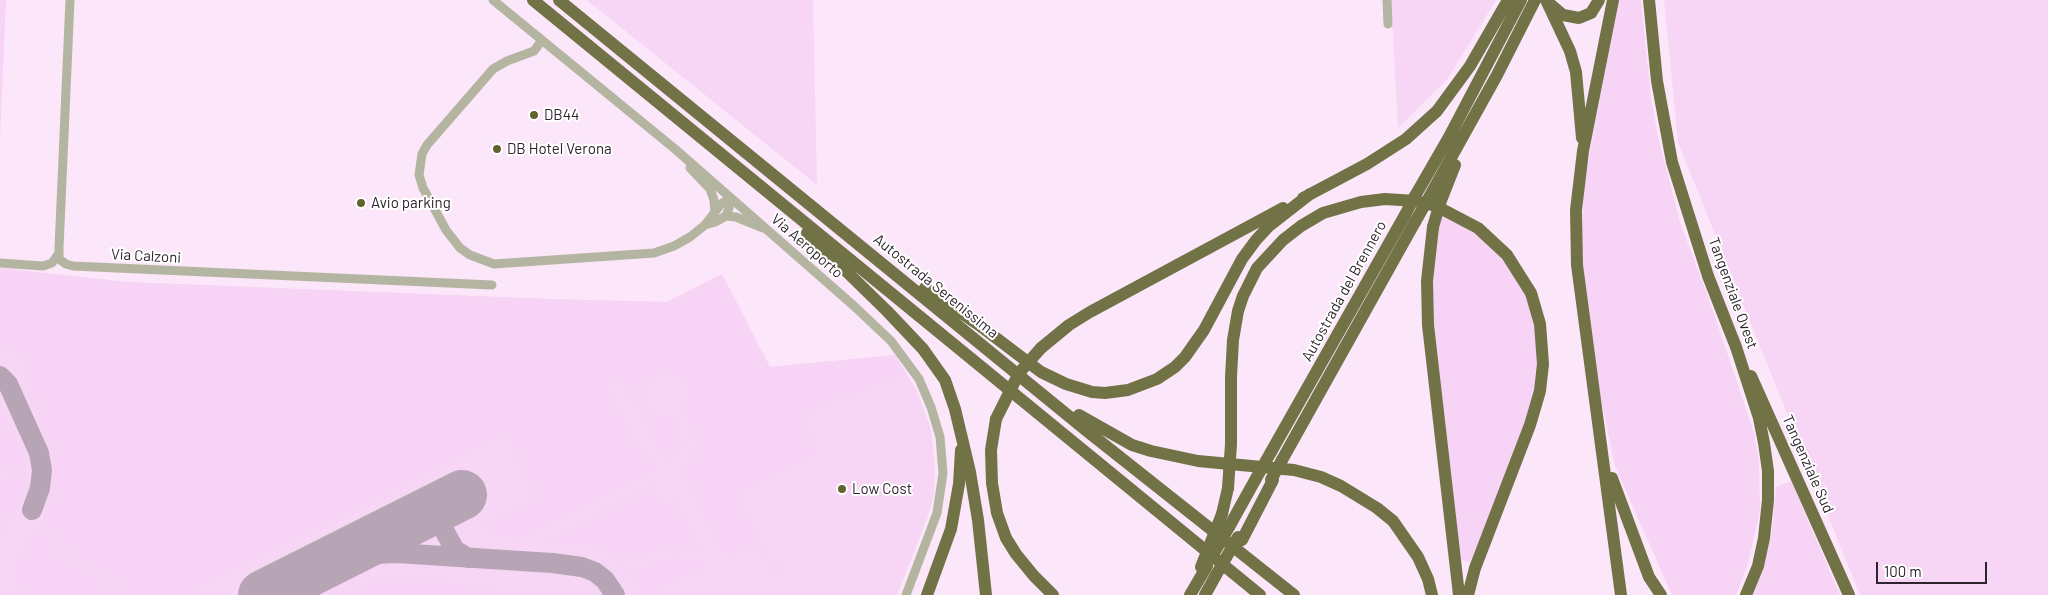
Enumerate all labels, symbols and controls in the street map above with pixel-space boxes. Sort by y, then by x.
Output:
place label: DB44 [544,106,579,124]
marker: DB44 [528,109,540,121]
place label: DB Hotel Verona [507,140,612,158]
marker: DB Hotel Verona [491,143,503,155]
place label: Avio parking [371,194,451,212]
marker: Avio parking [355,197,367,209]
street label: Via Aeroporto [767,210,847,282]
street label: Autostrada del Brennero [1298,217,1390,365]
street label: Autostrada Serenissima [870,230,1002,342]
street label: Tangenziale Ovest [1704,235,1762,351]
street label: Via Calzoni [110,245,182,267]
street label: Tangenziale Sud [1778,412,1838,516]
place label: Low Cost [852,480,912,498]
marker: Low Cost [836,483,848,495]
scale bar [1878,552,1989,584]
text: 100 m [1884,562,1922,580]

